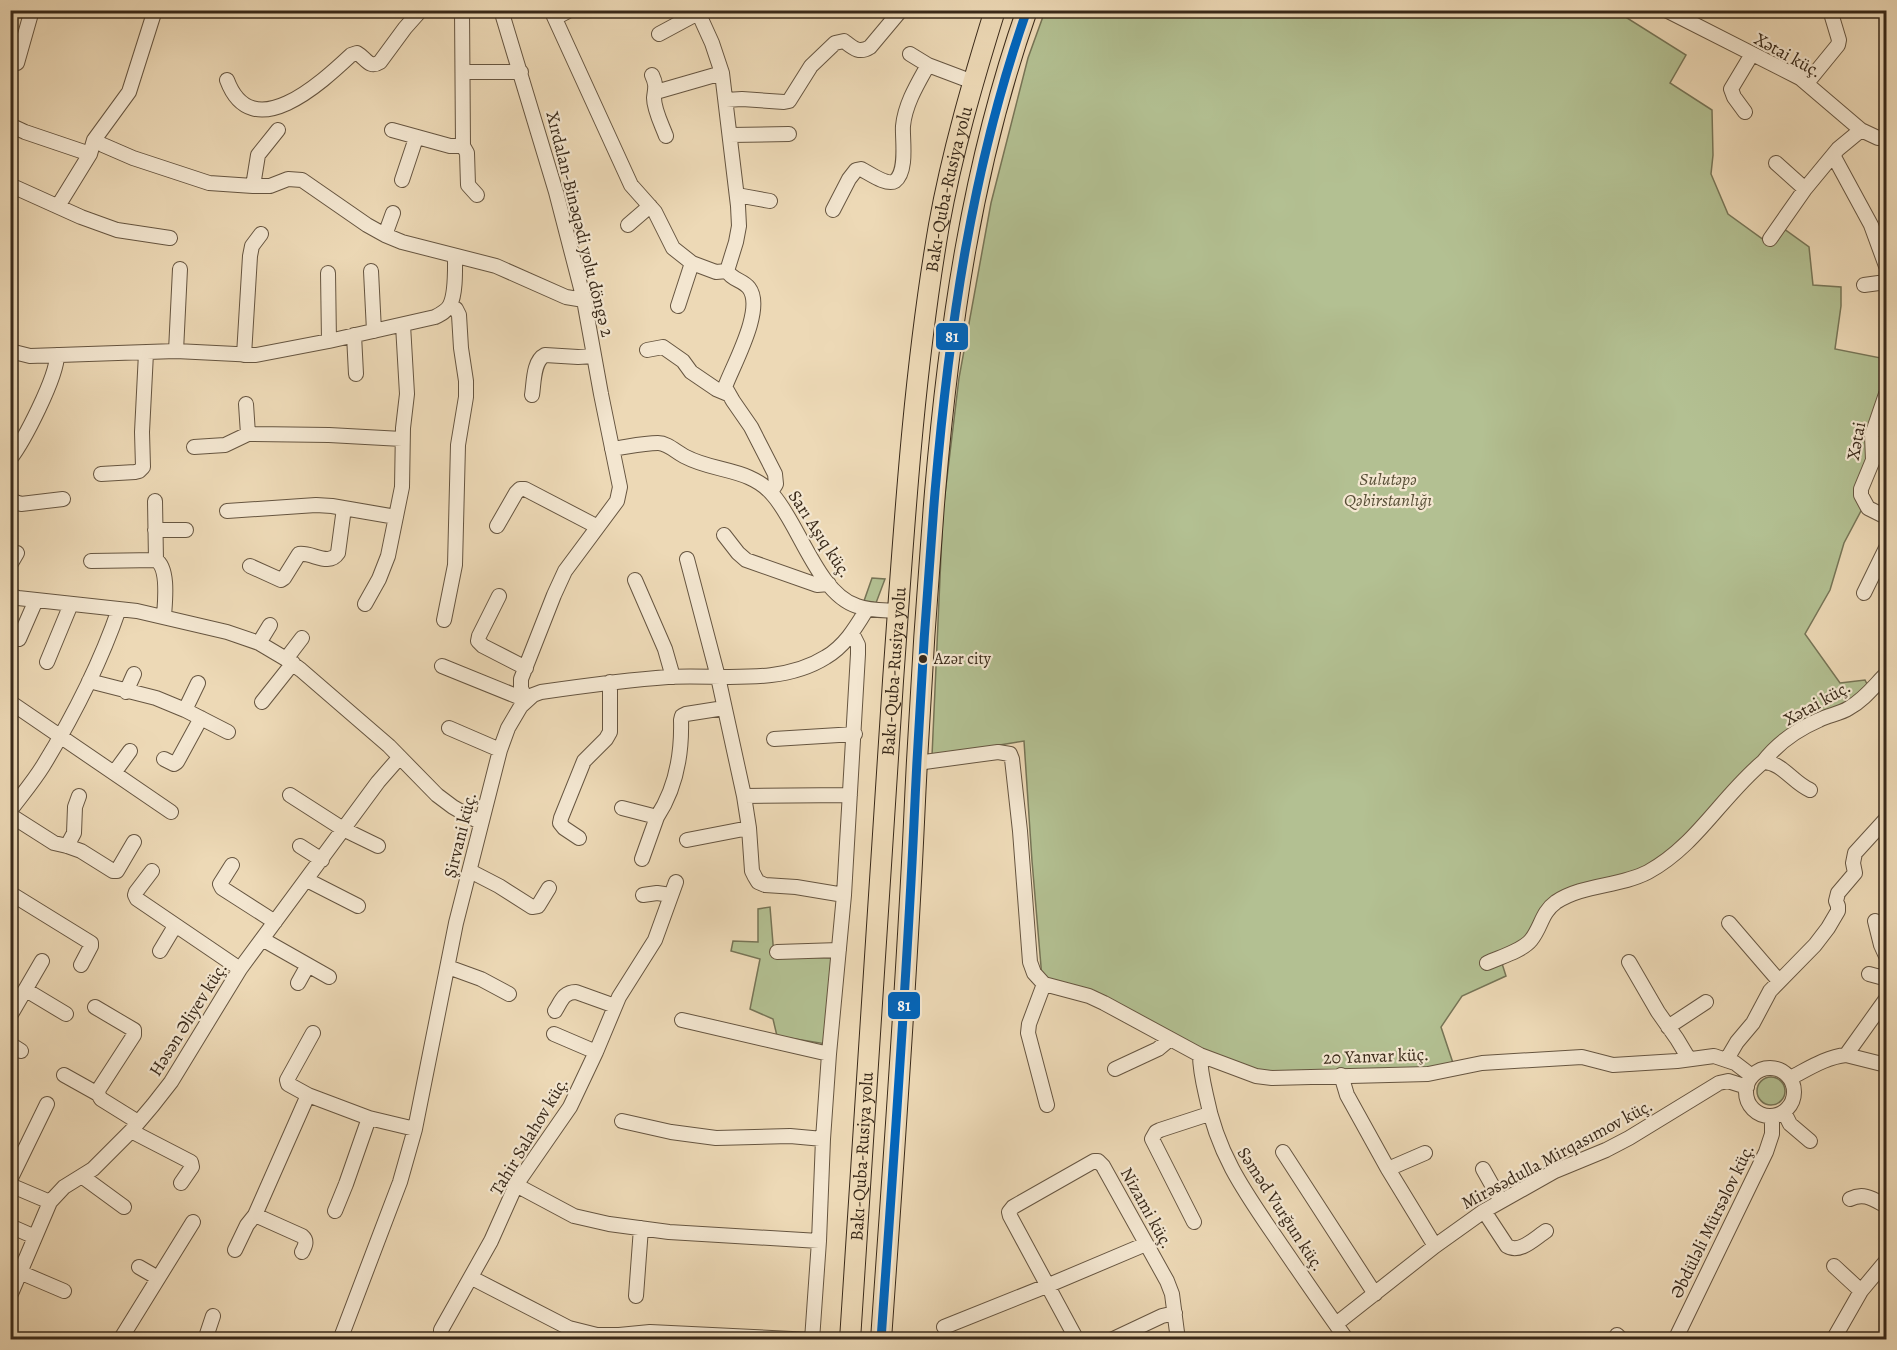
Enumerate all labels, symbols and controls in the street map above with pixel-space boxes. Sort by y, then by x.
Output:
street label: Xətai küç. [1750,27,1826,83]
street label: Bakı-Quba-Rusiya yolu [920,103,978,274]
street label: Xırdalan-Binəqədi yolu döngə 2 [540,109,620,340]
line badge: 81 [935,322,969,351]
text: 81 [945,326,959,348]
street label: Xətai [1841,420,1871,462]
park label: Sulutəpə Qəbirstanlığı [1344,467,1432,512]
street label: Sarı Aşıq küç. [783,486,857,582]
street label: Bakı-Quba-Rusiya yolu [876,586,912,757]
place label: Azər city [933,648,992,670]
marker: Azər city [917,653,929,665]
street label: Xətai küç. [1779,675,1855,731]
street label: Şirvani küç. [438,790,482,880]
street label: Həsən Əliyev küç. [143,957,233,1081]
line badge: 81 [887,991,921,1020]
text: 81 [897,995,911,1017]
street label: 20 Yanvar küç. [1323,1042,1429,1070]
street label: Bakı-Quba-Rusiya yolu [844,1071,879,1242]
street label: Tahir Salahov küç. [484,1072,574,1200]
street label: Mirəsədulla Mirqasımov küç. [1457,1093,1657,1215]
street label: Əbdüləli Mürsəlov küç. [1664,1140,1760,1302]
street label: Səməd Vurğun küç. [1232,1142,1330,1276]
street label: Nizami küç. [1115,1163,1179,1253]

